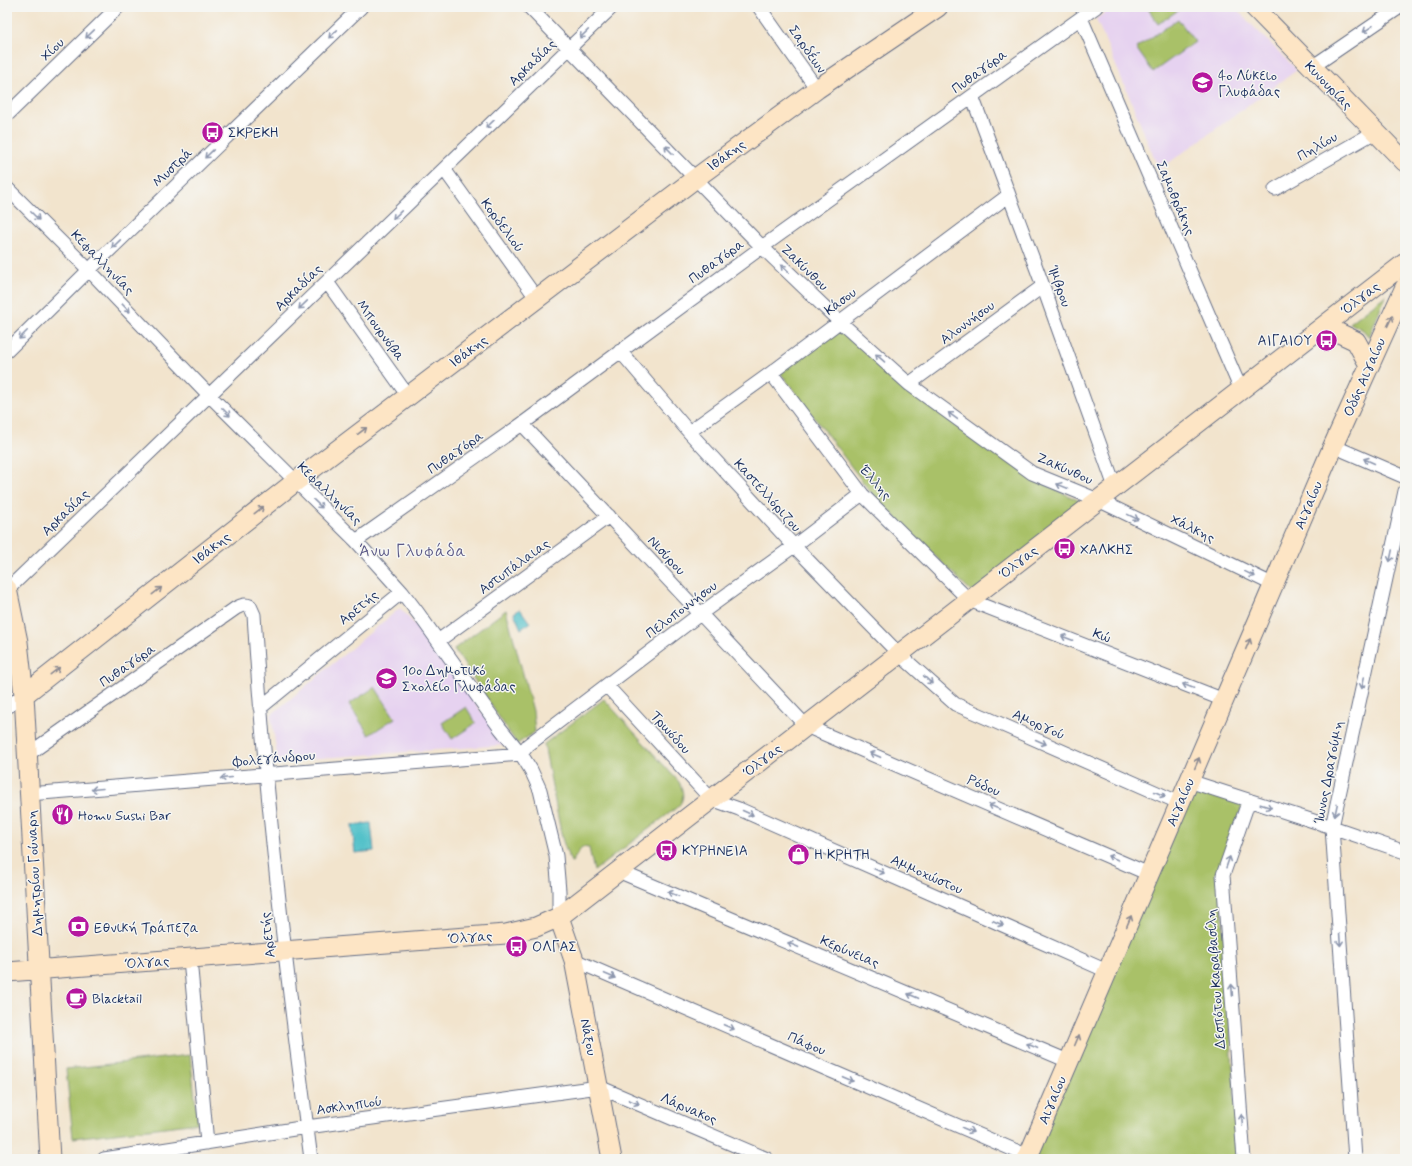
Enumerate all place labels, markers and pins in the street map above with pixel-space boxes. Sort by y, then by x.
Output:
place label: 4ο Λύκειο Γλυφάδας [1218,67,1280,101]
school or university icon: 4ο Λύκειο Γλυφάδας [1189,70,1215,96]
bus stop icon: ΣΚΡΕΚΗ [200,119,226,145]
place label: ΣΚΡΕΚΗ [228,124,279,142]
bus stop icon: ΑΙΓΑΙΟΥ [1314,327,1340,353]
place label: ΑΙΓΑΙΟΥ [1258,332,1312,350]
bus stop icon: ΧΑΛΚΗΣ [1052,536,1078,562]
place label: ΧΑΛΚΗΣ [1080,541,1133,559]
place label: 10o Δημοτικό Σχολείο Γλυφάδας [402,662,516,696]
school or university icon: 10o Δημοτικό Σχολείο Γλυφάδας [373,665,399,691]
restaurant icon: Homu Sushi Bar [50,802,76,828]
place label: Homu Sushi Bar [78,807,171,825]
bus stop icon: ΚΥΡΗΝΕΙΑ [653,837,679,863]
shop icon: Η ΚΡΗΤΗ [785,841,811,867]
place label: ΚΥΡΗΝΕΙΑ [682,842,748,860]
place label: Η ΚΡΗΤΗ [814,846,870,864]
bank icon: Εθνική Τράπεζα [66,914,92,940]
place label: Εθνική Τράπεζα [94,919,199,937]
bus stop icon: ΟΛΓΑΣ [504,933,530,959]
place label: ΟΛΓΑΣ [532,938,577,956]
cafe icon: Blacktail [63,985,89,1011]
place label: Blacktail [92,990,142,1008]

